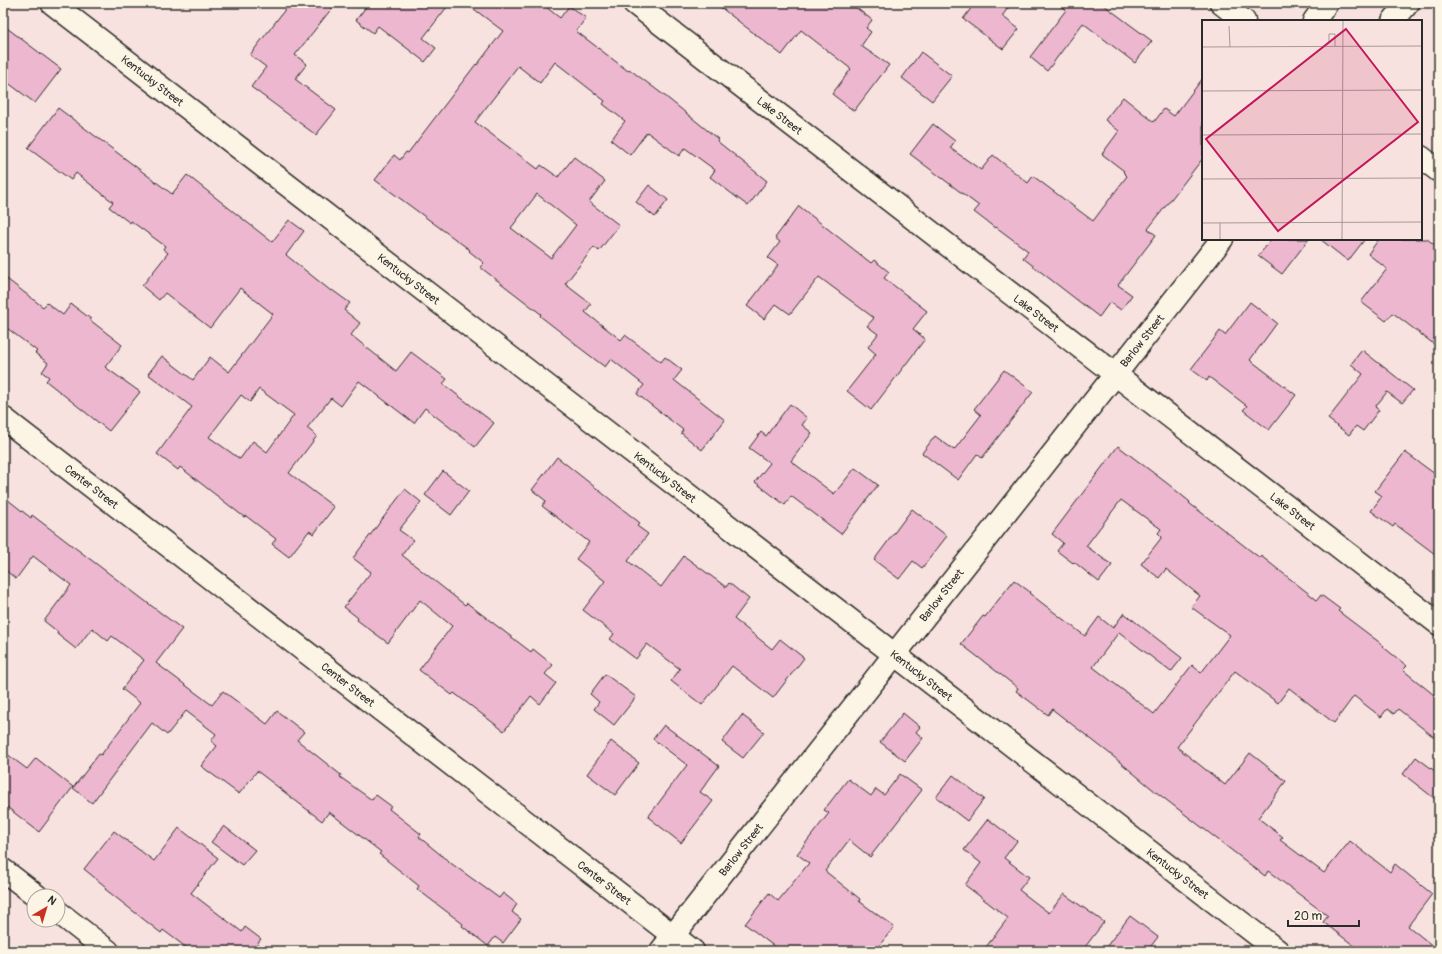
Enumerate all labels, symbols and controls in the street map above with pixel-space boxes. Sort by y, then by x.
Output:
inset map [1202,20,1422,240]
street label: Kentucky Street [118,53,186,110]
street label: Lake Street [754,94,805,138]
street label: Kentucky Street [375,251,443,308]
street label: Lake Street [1011,292,1062,336]
street label: Barlow Street [1118,312,1167,370]
street label: Kentucky Street [631,449,699,506]
street label: Center Street [62,462,121,512]
street label: Lake Street [1267,490,1318,533]
street label: Barlow Street [917,566,967,624]
street label: Kentucky Street [887,648,955,704]
street label: Center Street [318,660,378,710]
street label: Barlow Street [716,821,766,879]
street label: Kentucky Street [1144,846,1212,902]
street label: Center Street [575,858,634,908]
north arrow [26,888,66,928]
text: N [45,893,59,908]
scale bar [1288,902,1359,928]
text: 20 m [1294,909,1323,924]

